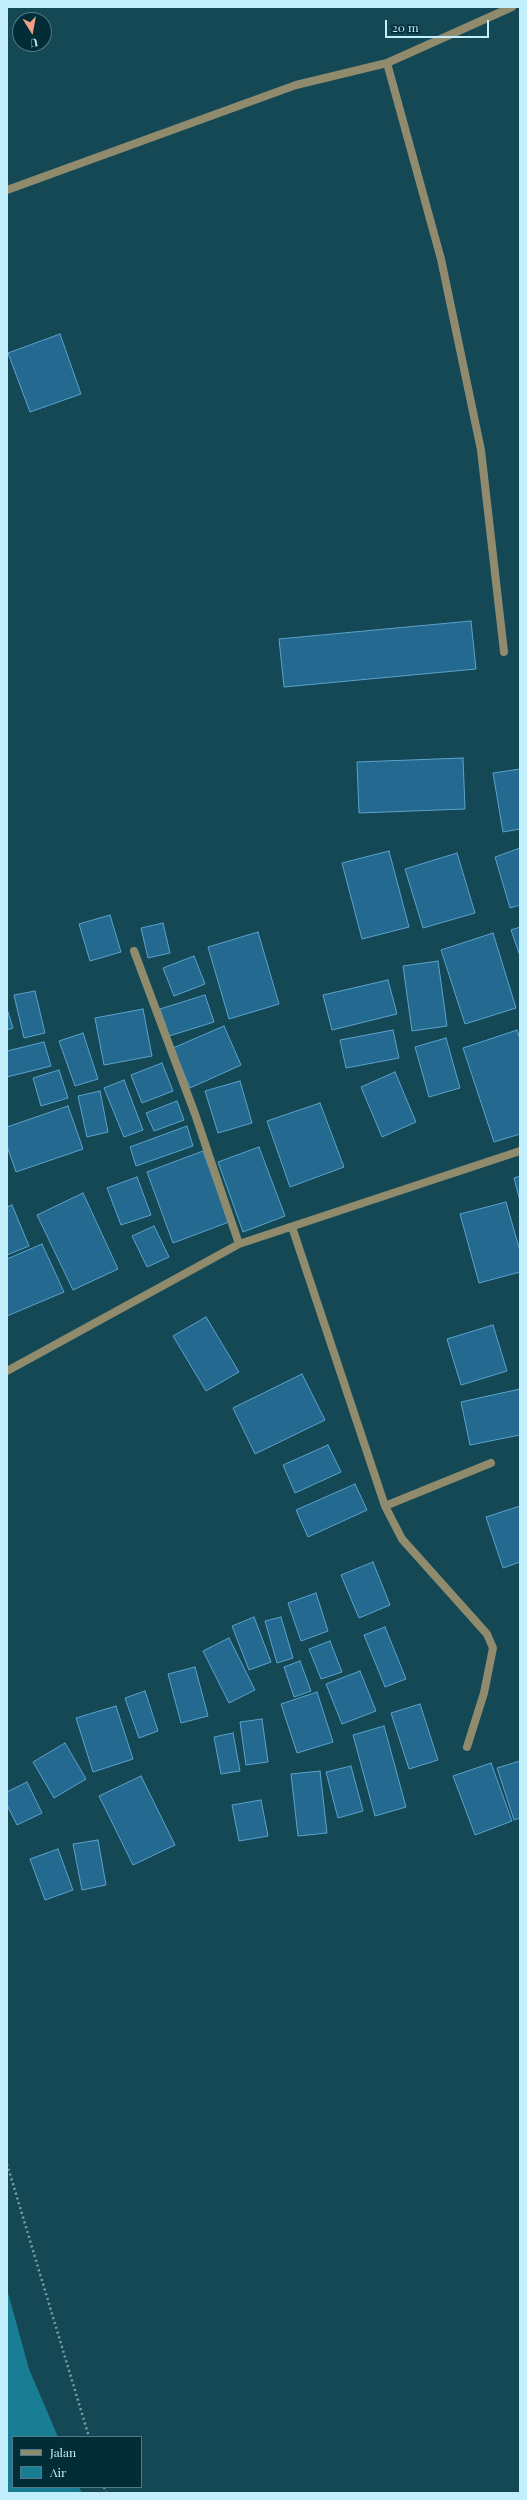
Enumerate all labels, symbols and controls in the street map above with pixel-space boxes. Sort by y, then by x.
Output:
north arrow [12,12,52,52]
scale bar [387,12,491,38]
text: 20 m [392,19,419,35]
text: U [29,35,39,51]
legend [12,2436,142,2488]
text: Jalan [50,2444,76,2460]
text: Air [50,2464,66,2480]

